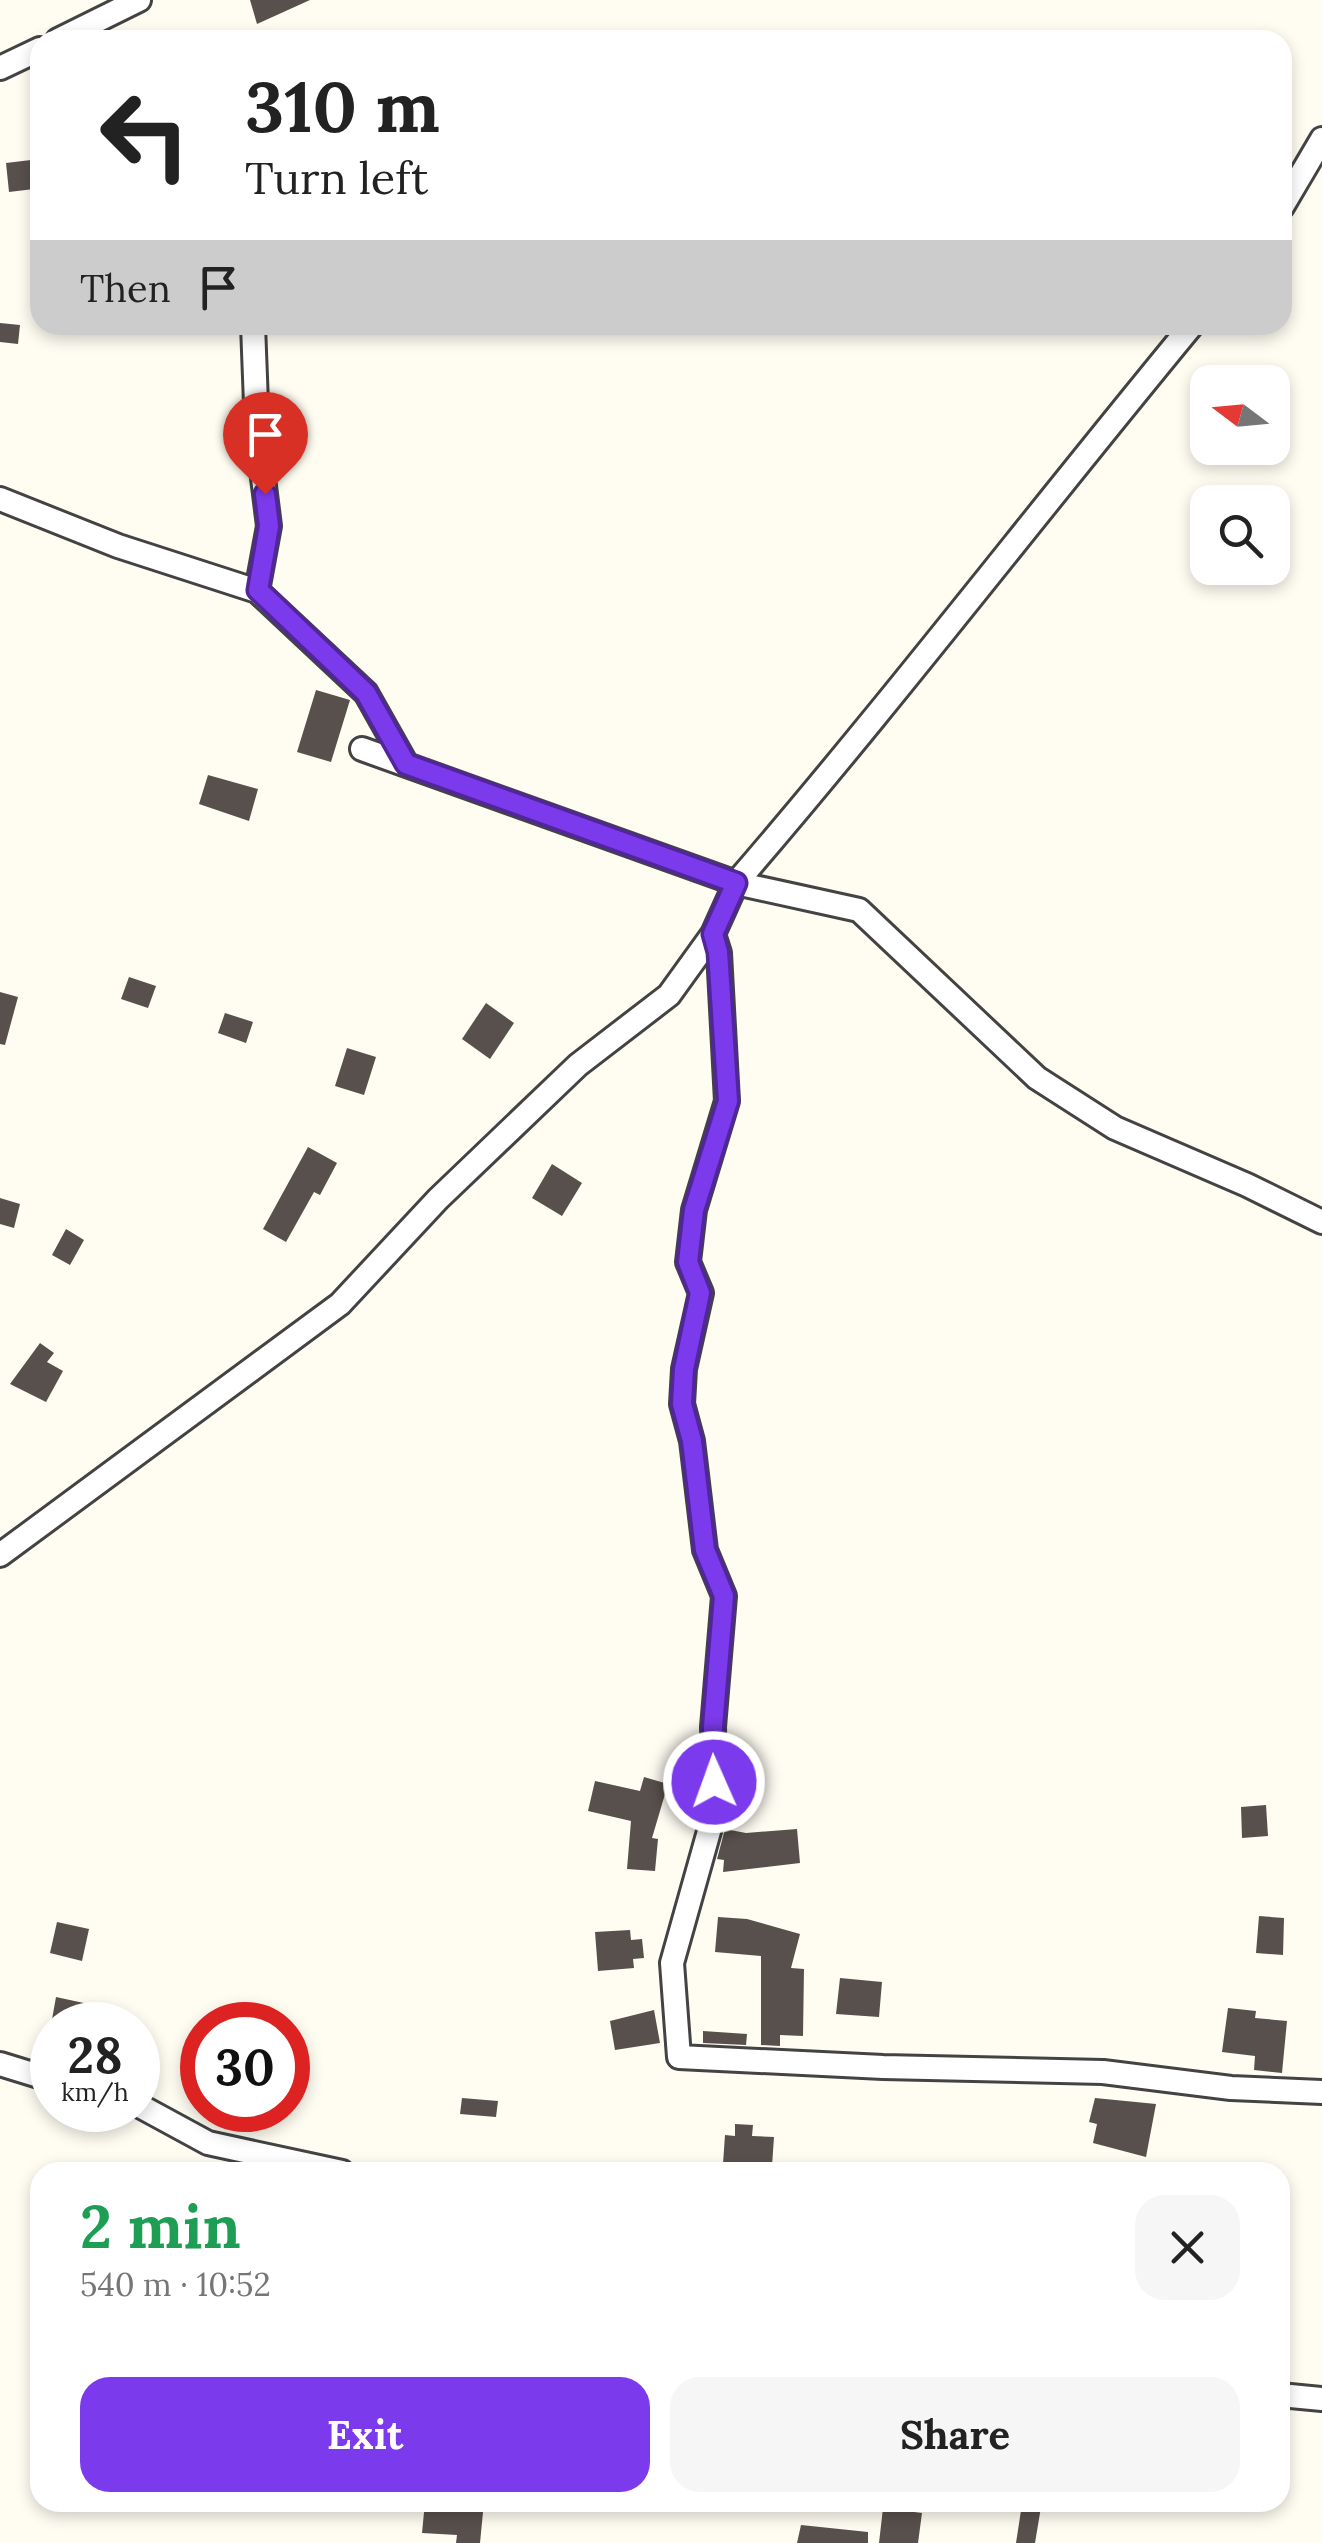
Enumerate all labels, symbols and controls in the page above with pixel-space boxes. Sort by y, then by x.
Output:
text: 310 m [245,62,440,151]
icon: left [80,70,210,200]
text: Turn left [245,149,428,206]
icon: arrive [191,260,246,315]
text: Then [80,264,171,312]
north arrow [1190,365,1290,465]
map controls [1190,365,1290,585]
pin [223,392,308,495]
icon: arrive [238,407,293,462]
button: search [1190,485,1290,585]
position arrow [662,1730,766,1834]
speed limit sign: 30 [180,2002,310,2132]
text: 28 [67,2023,123,2087]
text: km/h [61,2076,129,2108]
text: 2 min [80,2188,241,2264]
button: close [1135,2195,1240,2300]
text: 540 m · 10:52 [80,2264,271,2305]
button: Exit [80,2377,650,2492]
button: Share [670,2377,1240,2492]

